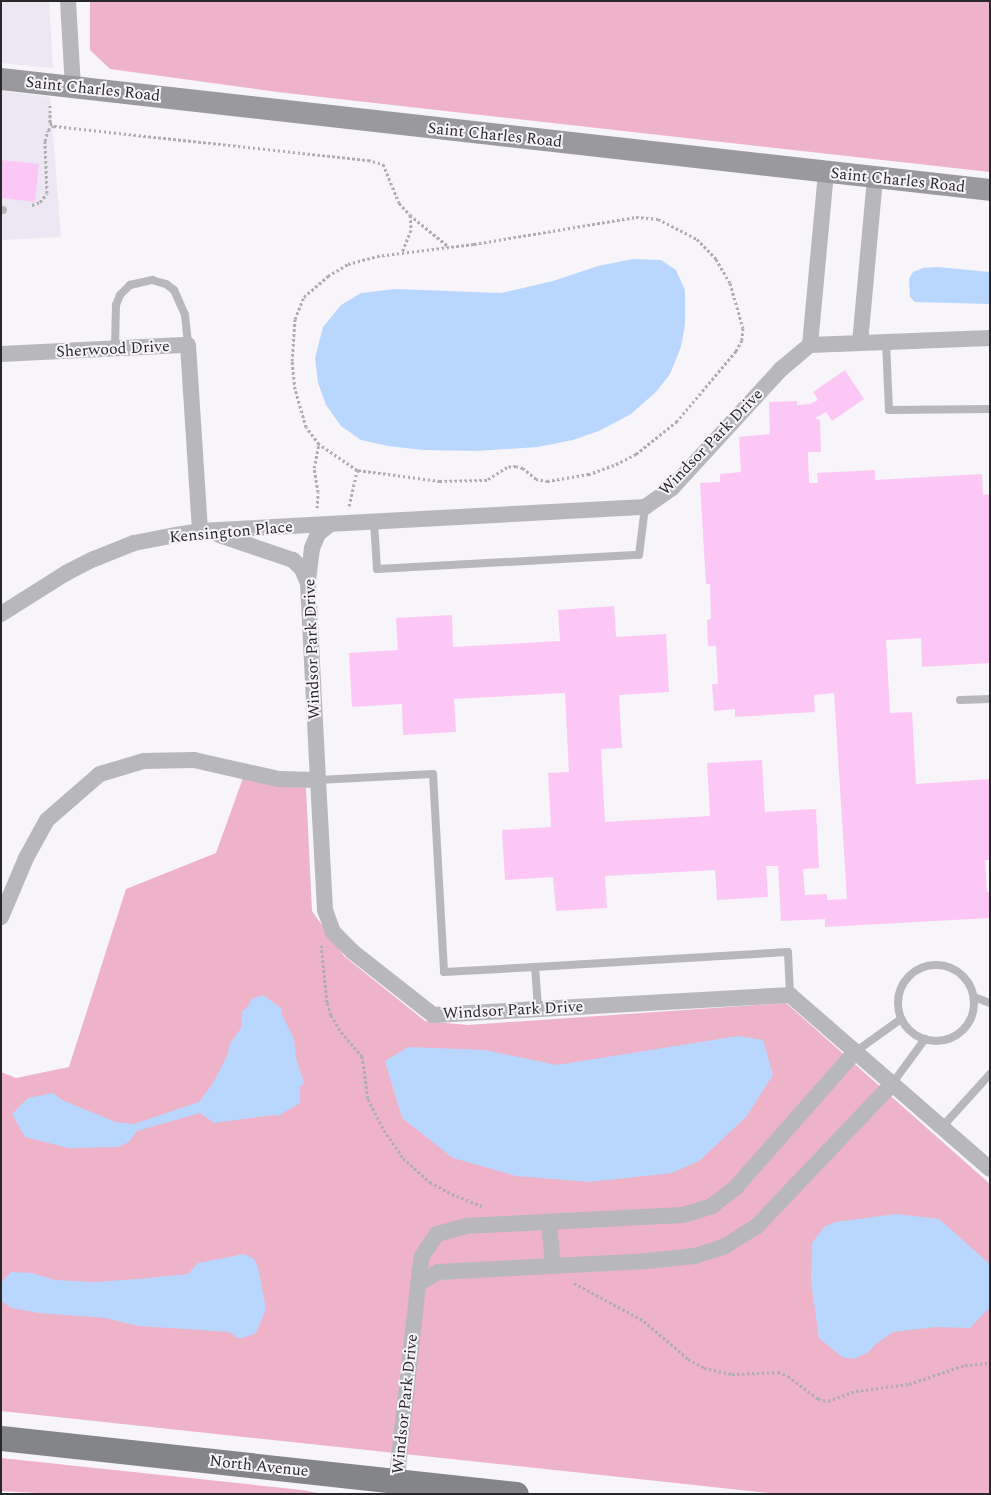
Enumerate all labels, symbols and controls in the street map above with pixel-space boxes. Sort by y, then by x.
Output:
street label: Saint Charles Road [25,72,161,106]
street label: Saint Charles Road [427,118,563,152]
street label: Saint Charles Road [830,163,966,197]
street label: Sherwood Drive [56,336,170,362]
street label: Windsor Park Drive [655,385,767,499]
street label: Kensington Place [168,517,294,547]
street label: Windsor Park Drive [300,578,324,720]
street label: Windsor Park Drive [442,997,584,1023]
street label: Windsor Park Drive [388,1333,422,1475]
street label: North Avenue [208,1451,310,1481]

